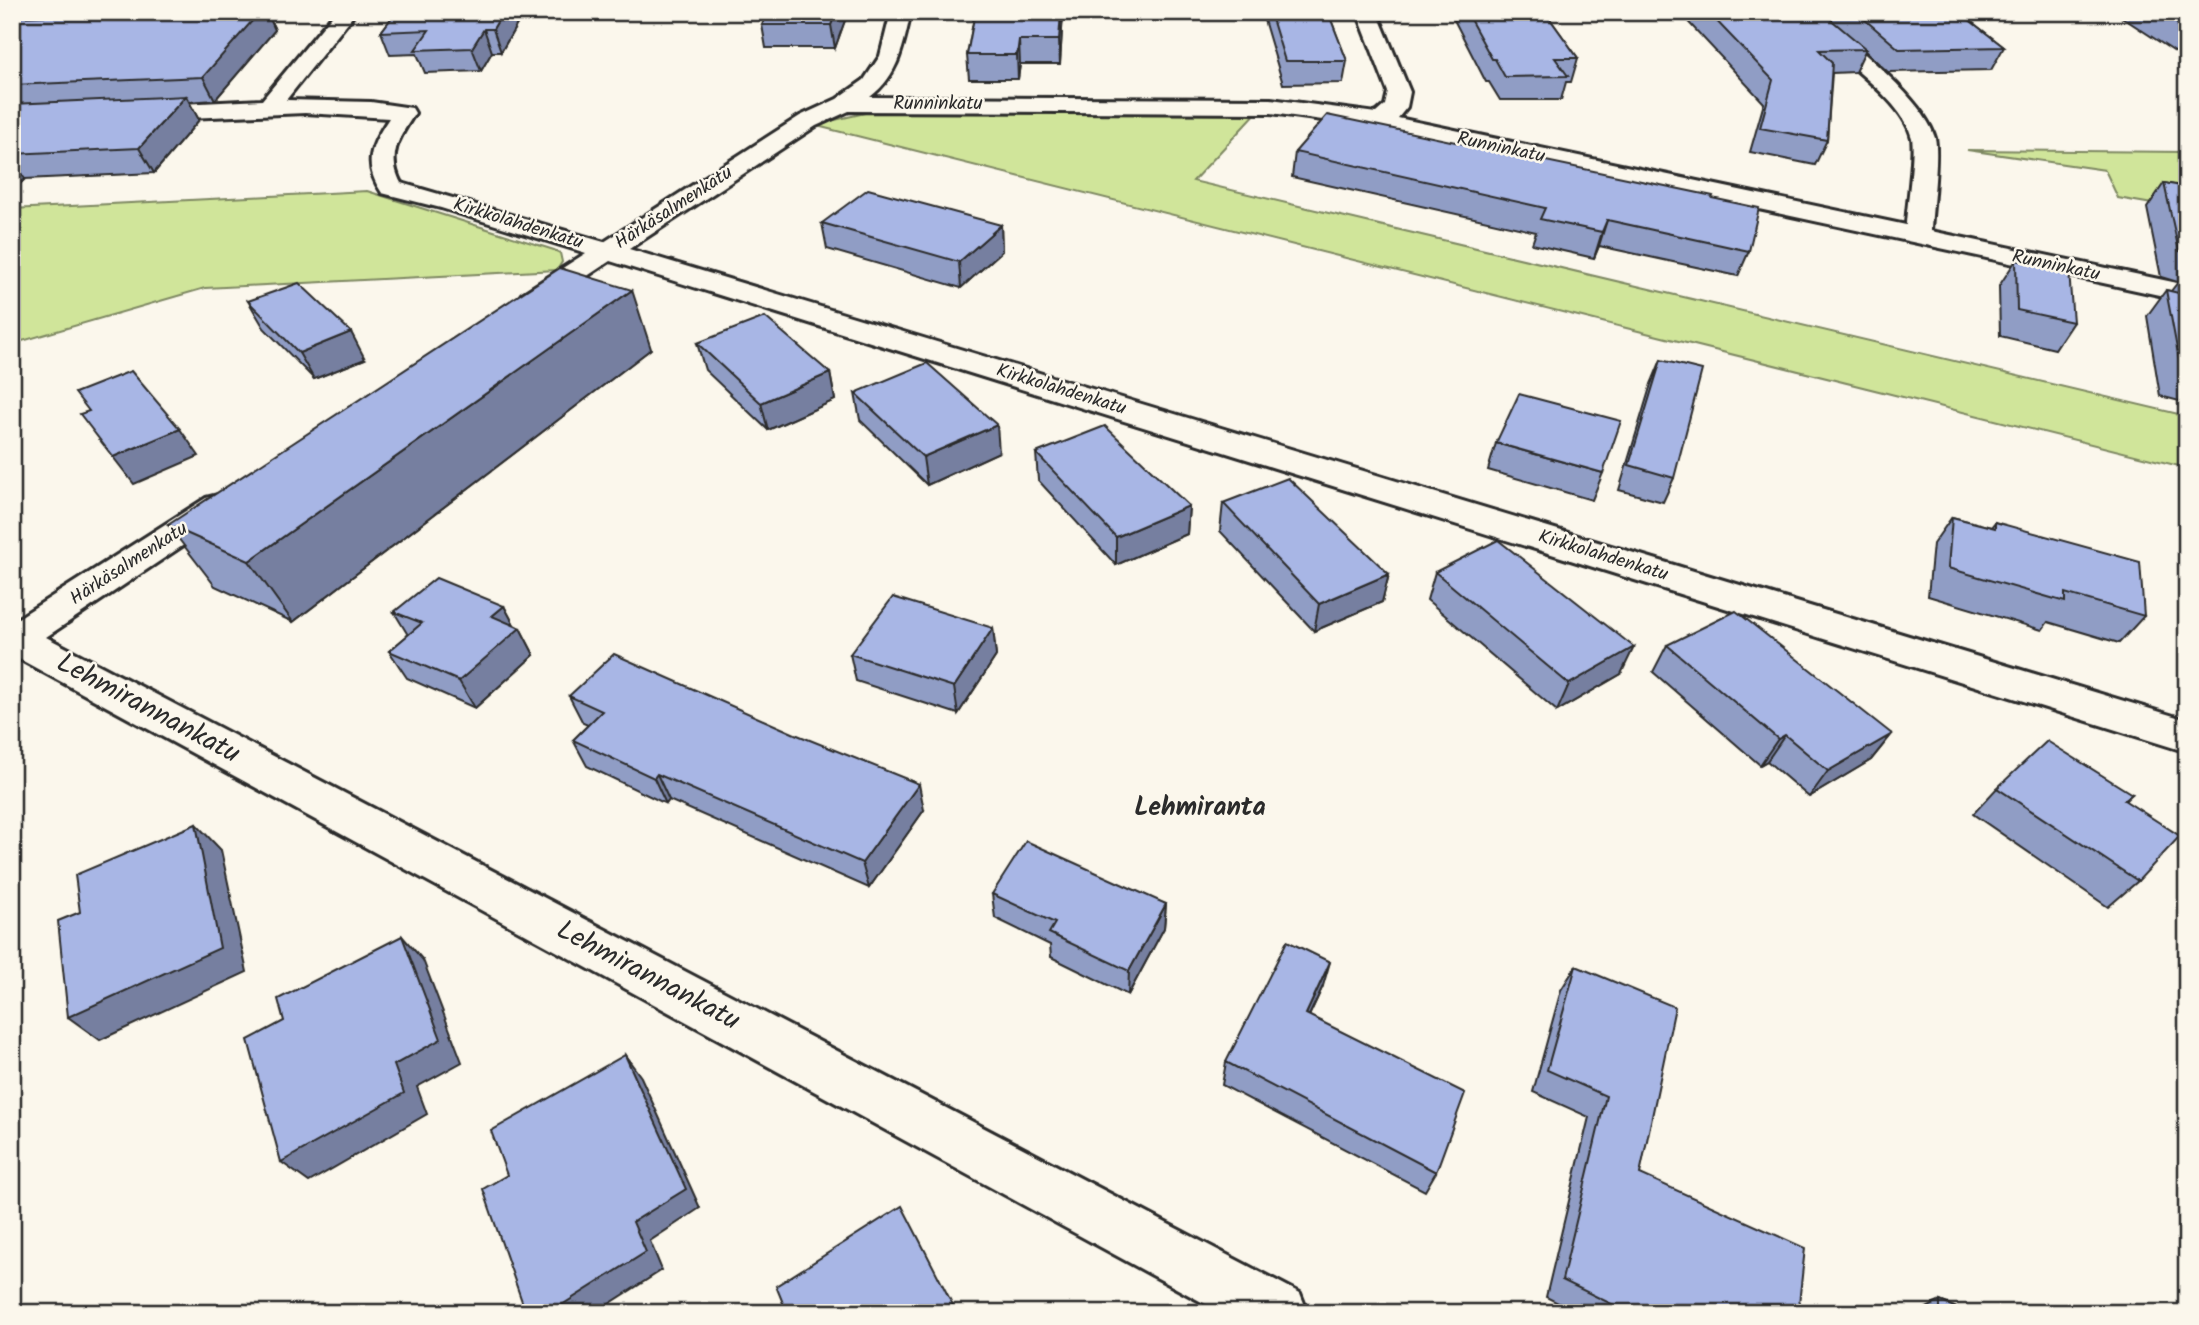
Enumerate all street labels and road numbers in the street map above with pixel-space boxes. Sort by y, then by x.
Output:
street label: Runninkatu [893,89,983,119]
street label: Runninkatu [1454,124,1548,172]
street label: Härkäsalmenkatu [609,158,739,258]
street label: Kirkkolahdenkatu [449,190,587,258]
street label: Runninkatu [2009,242,2103,290]
street label: Kirkkolahdenkatu [992,356,1130,424]
street label: Härkäsalmenkatu [64,514,194,614]
street label: Kirkkolahdenkatu [1534,522,1672,590]
street label: Lehmirannankatu [48,642,248,776]
street label: Lehmirannankatu [548,909,748,1043]

